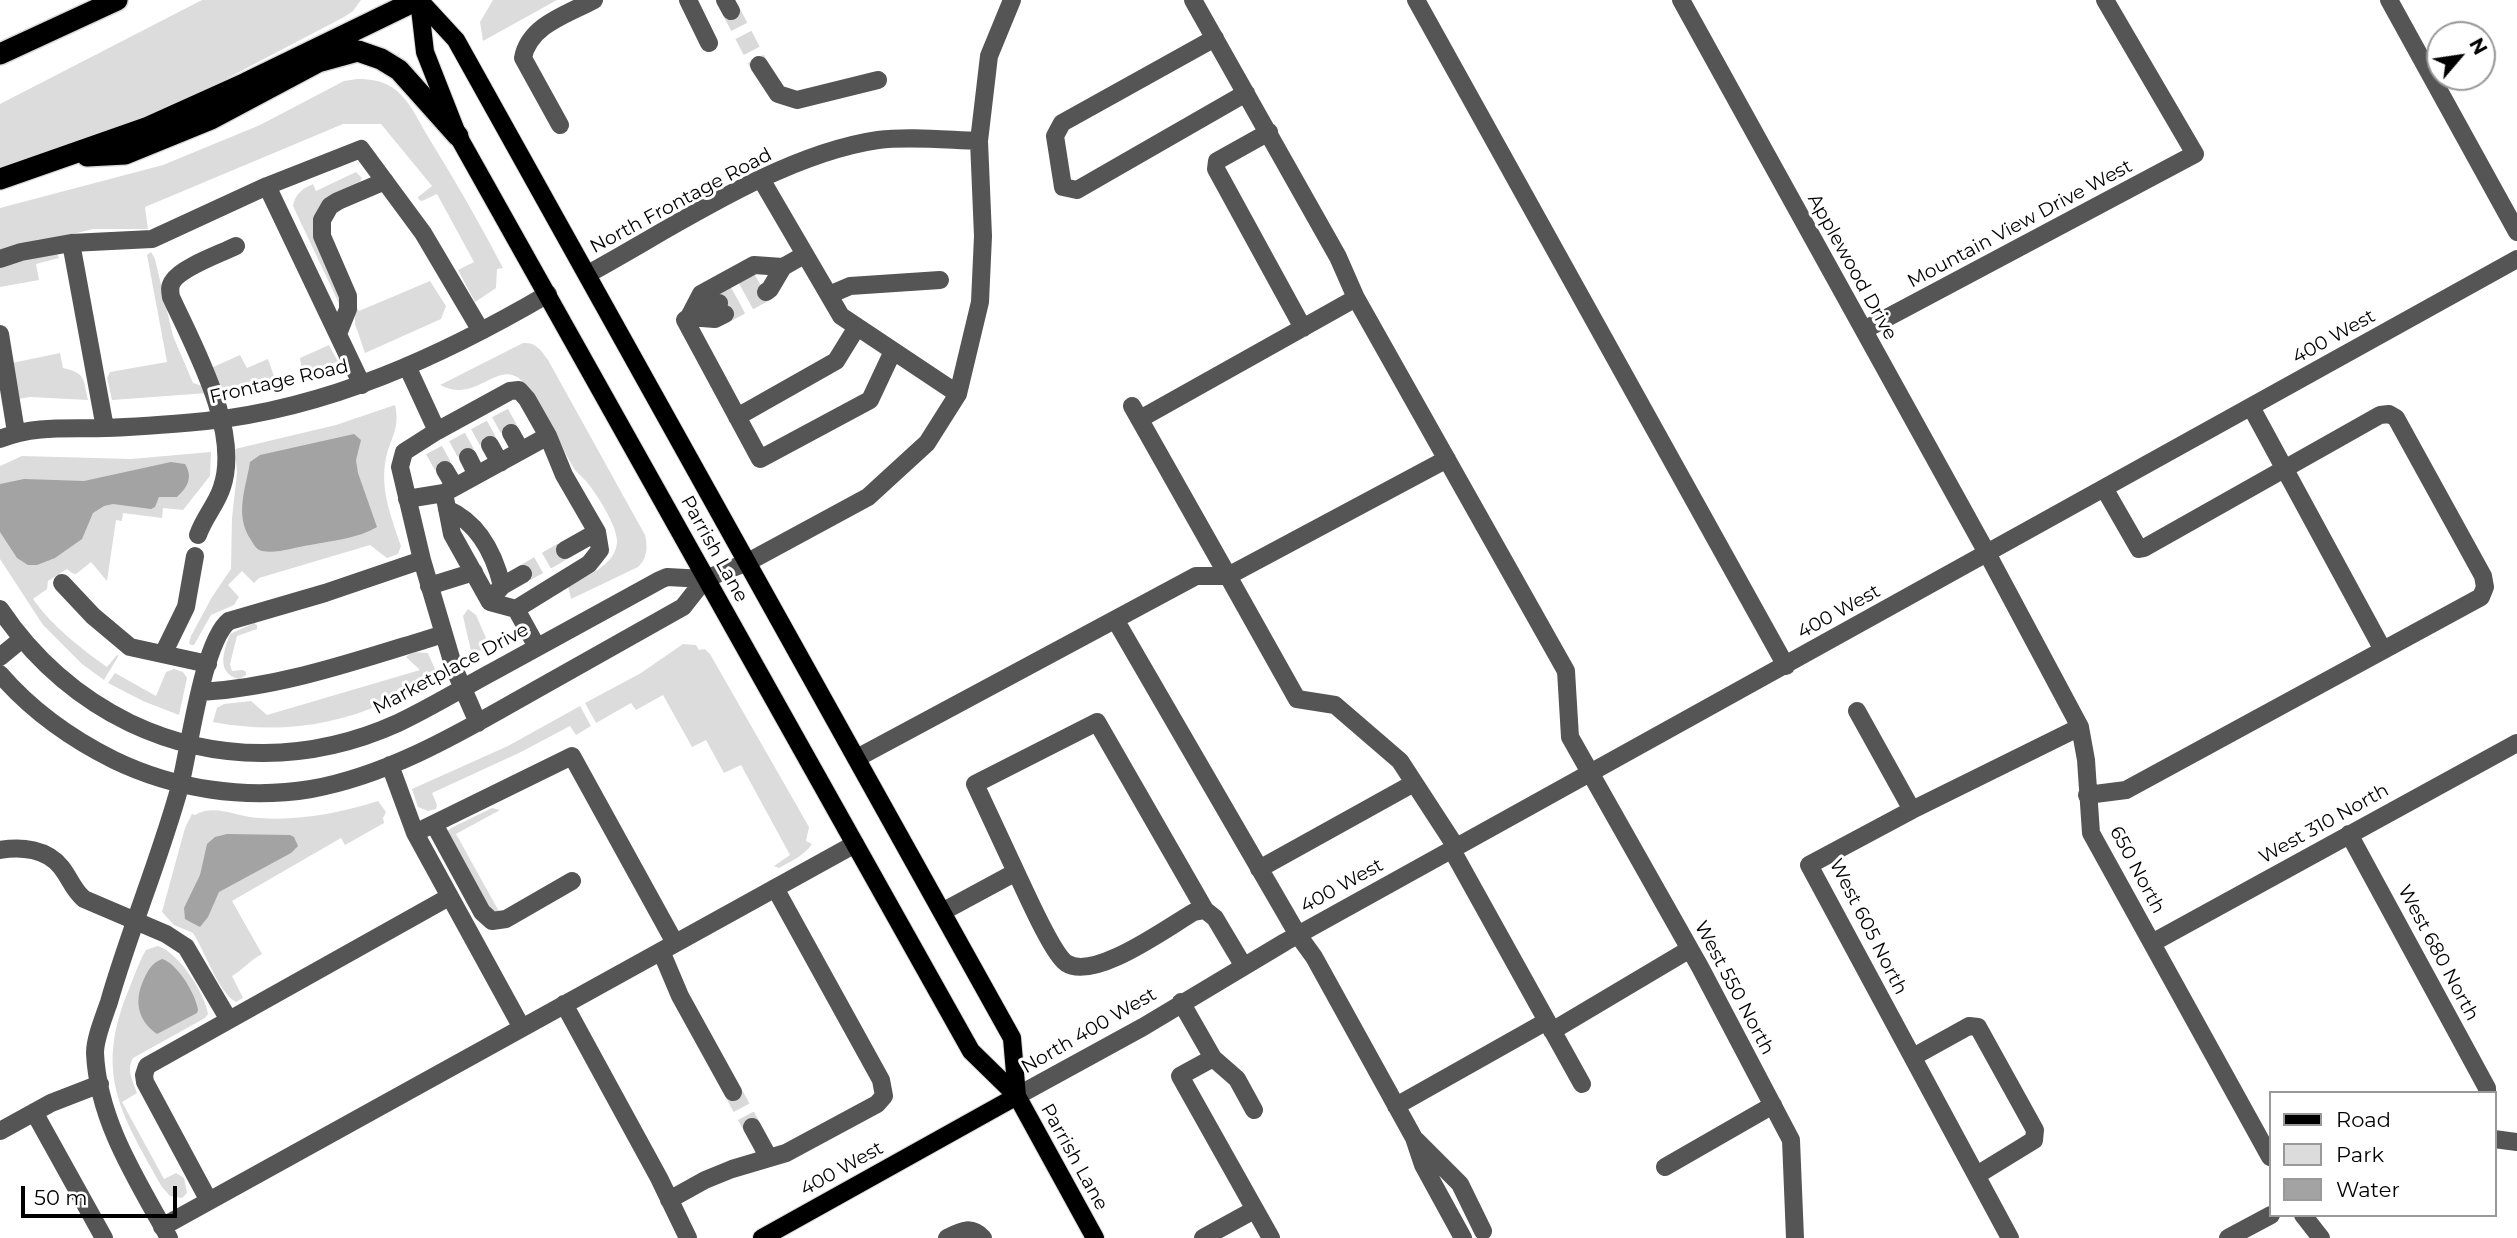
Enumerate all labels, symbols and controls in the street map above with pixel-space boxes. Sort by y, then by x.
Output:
north arrow [2426,21,2496,91]
text: N [2464,34,2492,59]
street label: North Frontage Road [586,143,776,259]
street label: Mountain View Drive West [1904,155,2136,293]
street label: Applewood Drive [1802,190,1902,344]
street label: 400 West [2289,305,2379,369]
street label: Frontage Road [207,355,351,409]
street label: Parrish Lane [675,492,753,606]
street label: 400 West [1794,580,1884,644]
street label: Marketplace Drive [369,618,533,720]
street label: West 310 North [2255,779,2393,869]
street label: 650 North [2104,822,2170,918]
street label: 400 West [1297,854,1387,918]
street label: West 605 North [1824,855,1912,999]
street label: West 680 North [2393,881,2483,1025]
street label: West 550 North [1689,917,1779,1059]
street label: North 400 West [1017,983,1161,1079]
legend [2268,1091,2496,1217]
street label: Parrish Lane [1035,1100,1113,1214]
text: Road [2336,1107,2391,1132]
street label: 400 West [797,1137,887,1201]
text: Park [2336,1142,2384,1167]
scale bar [24,1172,180,1216]
text: Water [2336,1177,2400,1202]
text: 50 m [34,1185,88,1210]

